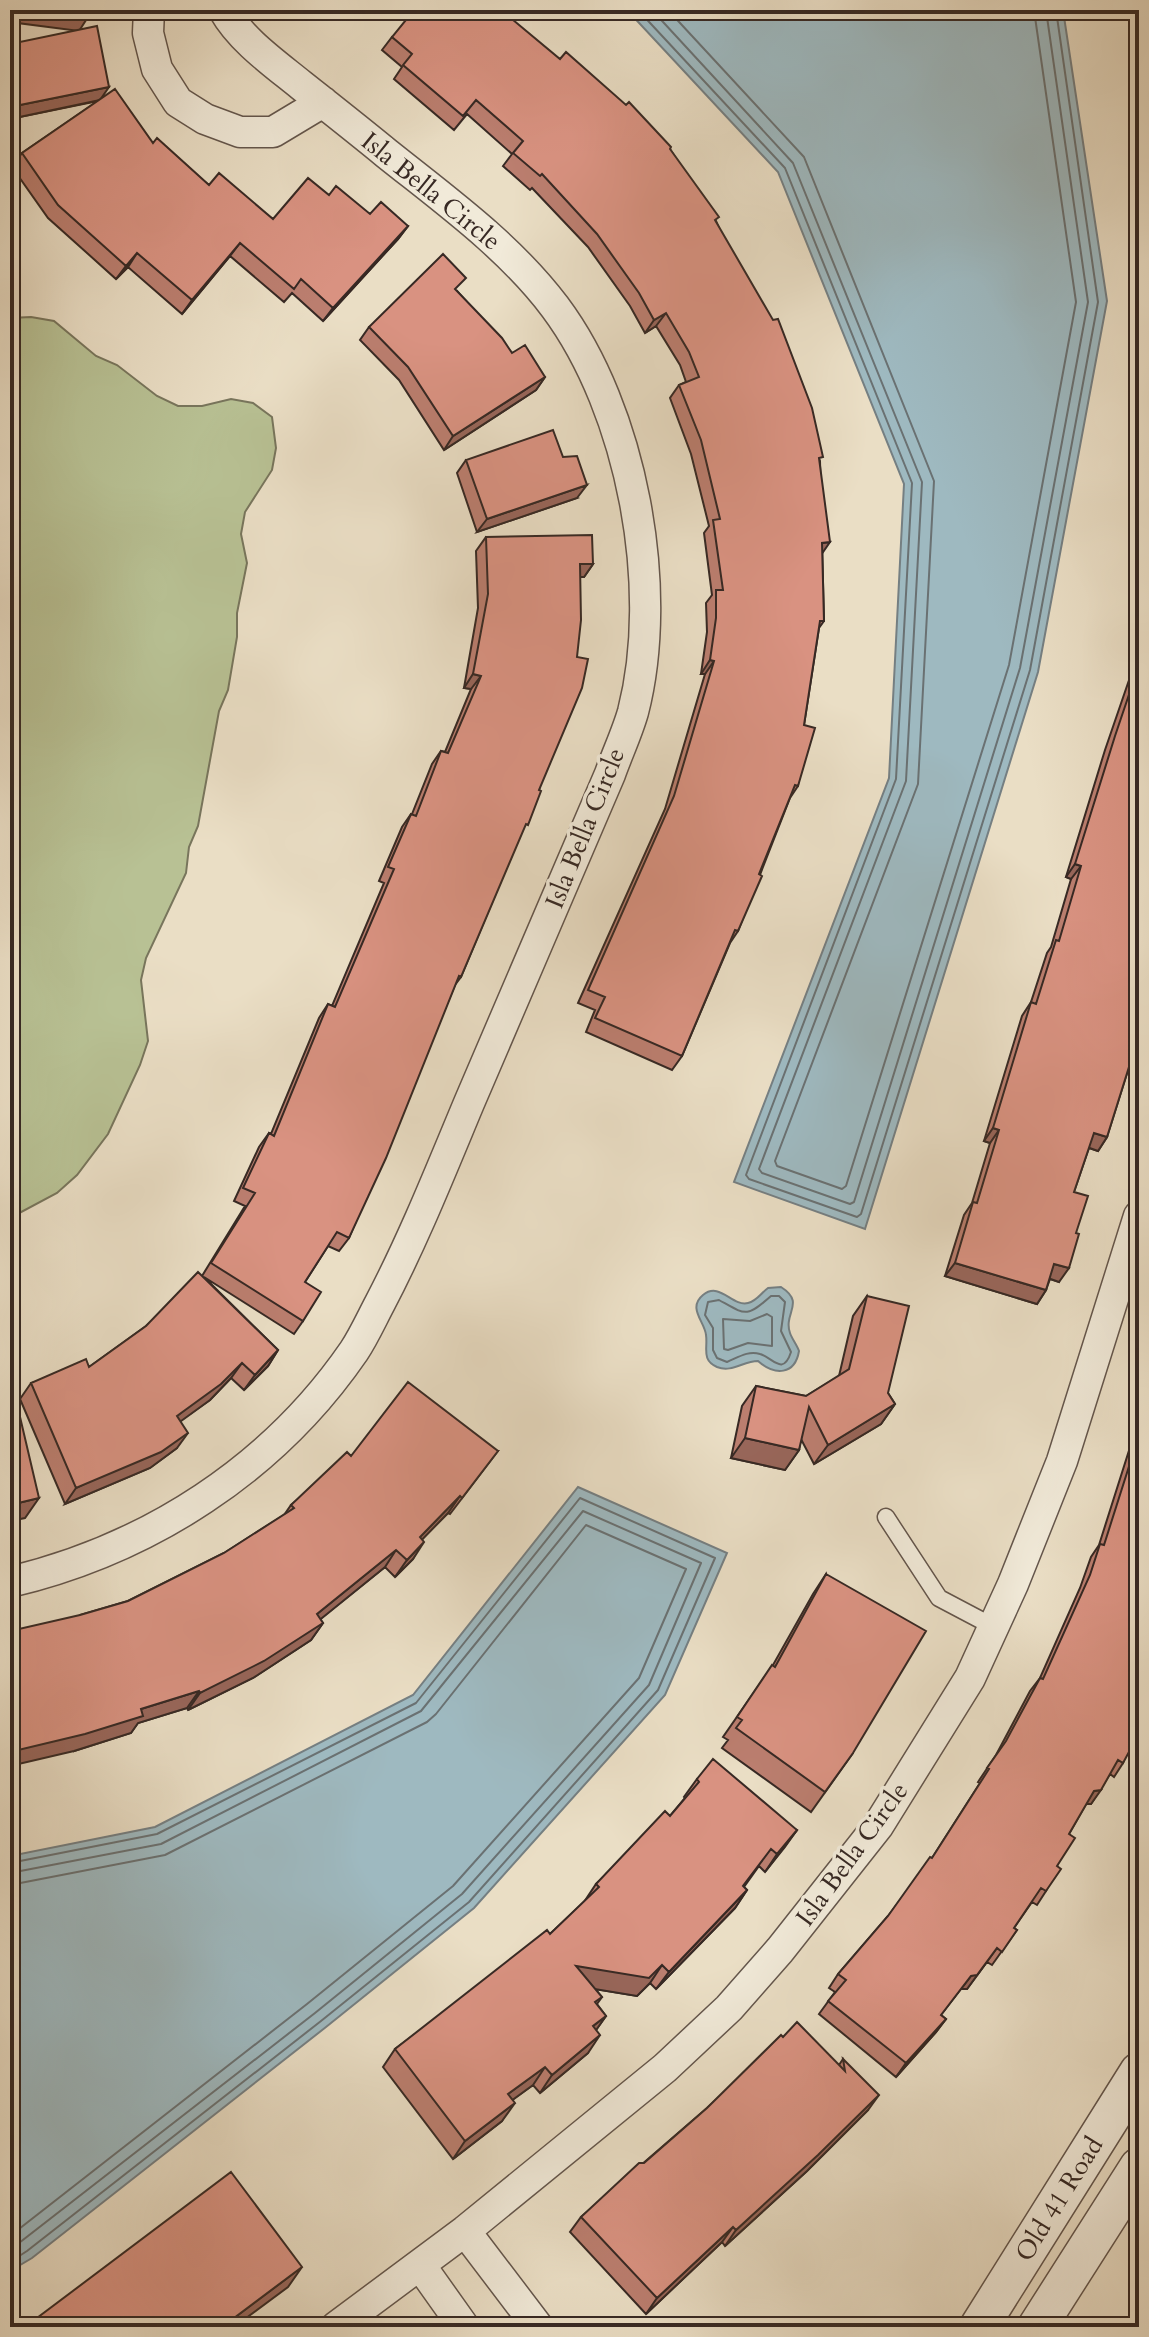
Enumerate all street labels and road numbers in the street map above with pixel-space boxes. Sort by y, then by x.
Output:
street label: Isla Bella Circle [354,124,508,258]
street label: Isla Bella Circle [537,742,633,914]
street label: Isla Bella Circle [788,1775,916,1933]
street label: Old 41 Road [1007,2130,1111,2268]

